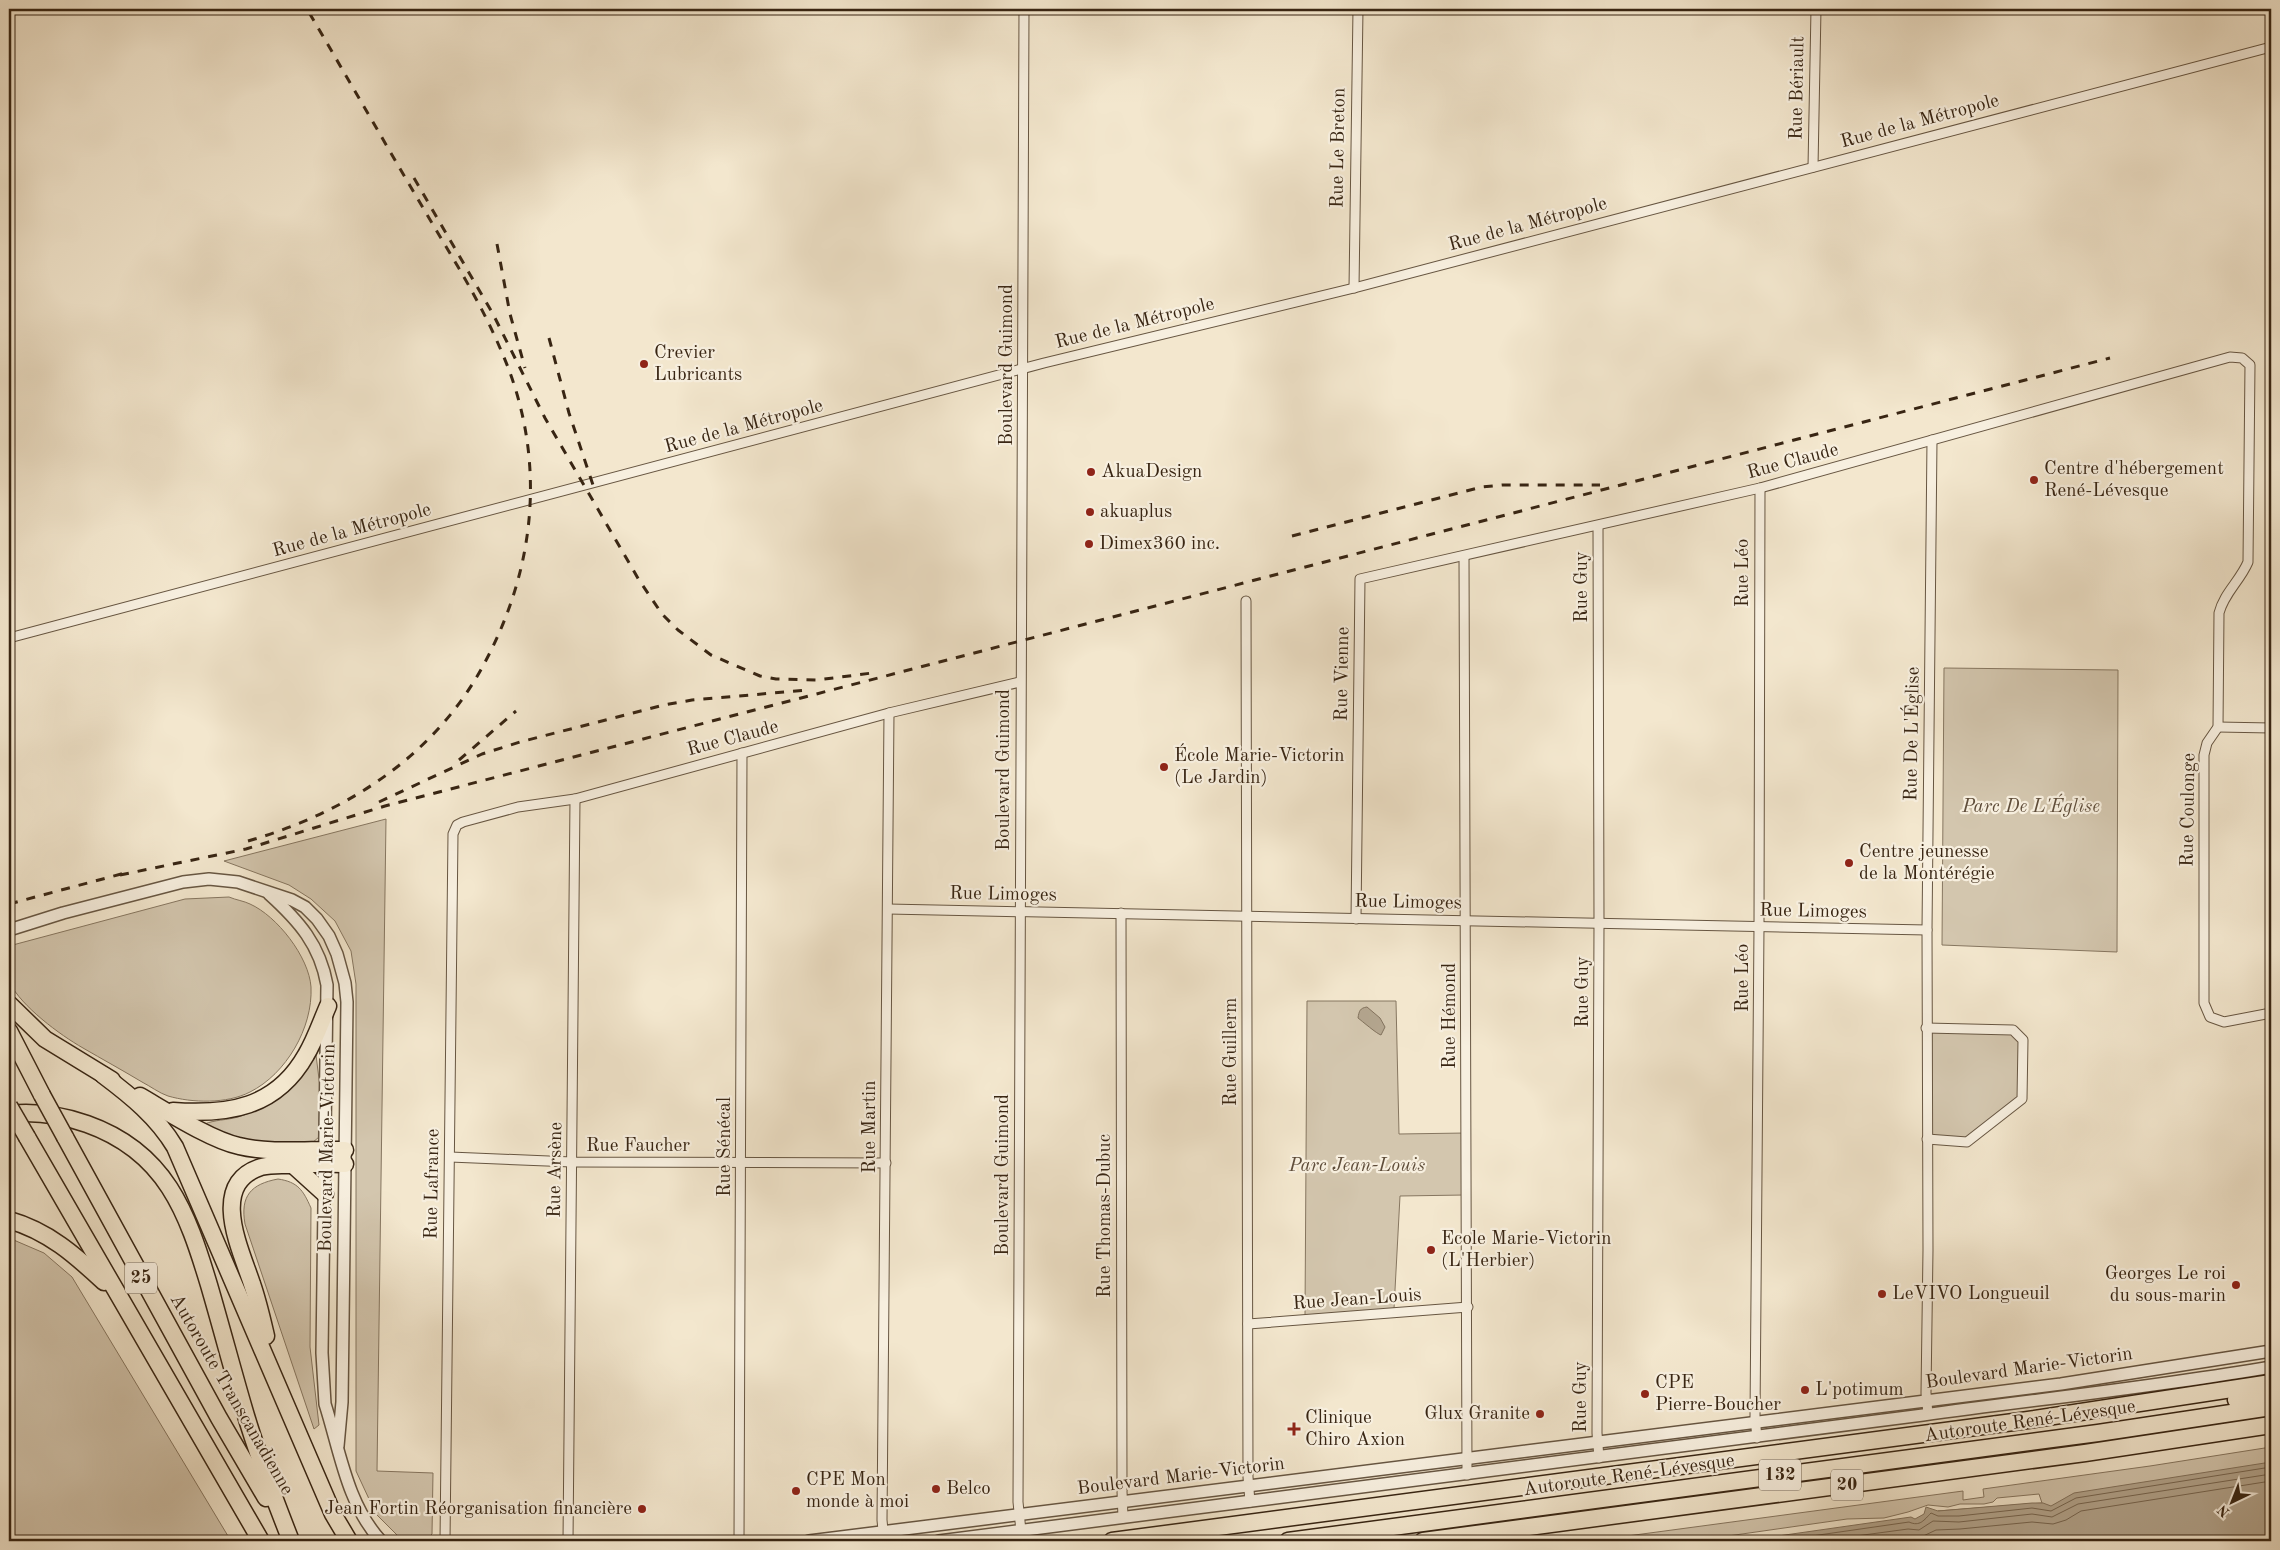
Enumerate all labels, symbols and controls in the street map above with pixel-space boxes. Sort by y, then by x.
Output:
street label: Rue Bériault [1788,36,1808,140]
street label: Rue Le Breton [1328,88,1350,208]
street label: Rue de la Métropole [1839,92,2001,152]
street label: Rue de la Métropole [1447,195,1609,255]
street label: Boulevard Guimond [998,284,1017,446]
street label: Rue de la Métropole [1053,295,1217,353]
place label: Crevier Lubricants [654,344,742,385]
marker: Crevier Lubricants [638,358,650,370]
street label: Rue de la Métropole [663,397,825,457]
street label: Rue Claude [1745,441,1841,483]
place label: Centre d'hébergement René-Lévesque [2044,460,2224,501]
place label: AkuaDesign [1101,463,1202,482]
marker: AkuaDesign [1085,466,1097,478]
marker: Centre d'hébergement René-Lévesque [2028,474,2040,486]
street label: Rue de la Métropole [271,501,433,561]
place label: akuaplus [1100,503,1172,522]
marker: akuaplus [1084,506,1096,518]
place label: Dimex360 inc. [1099,535,1220,554]
marker: Dimex360 inc. [1083,538,1095,550]
street label: Rue Léo [1734,539,1753,607]
street label: Rue Guy [1573,551,1592,623]
street label: Rue Vienne [1333,626,1353,722]
street label: Rue De L'Église [1898,666,1924,801]
street label: Boulevard Guimond [995,689,1014,851]
street label: Rue Claude [685,718,781,760]
place label: École Marie-Victorin (Le Jardin) [1174,743,1345,788]
street label: Rue Coulonge [2179,753,2199,867]
marker: École Marie-Victorin (Le Jardin) [1158,761,1170,773]
park label: Parc De L'Église [1961,793,2100,817]
place label: Centre jeunesse de la Montérégie [1859,843,1994,884]
marker: Centre jeunesse de la Montérégie [1843,857,1855,869]
street label: Rue Limoges [949,885,1057,905]
street label: Rue Limoges [1354,893,1462,913]
street label: Rue Limoges [1759,902,1867,922]
street label: Rue Léo [1734,944,1753,1012]
street label: Rue Guy [1574,956,1593,1028]
street label: Rue Hémond [1441,963,1460,1069]
street label: Rue Guillerm [1222,998,1241,1106]
street label: Boulevard Marie-Victorin [317,1043,339,1253]
street label: Rue Martin [861,1081,880,1173]
street label: Boulevard Guimond [994,1094,1013,1256]
street label: Rue Sénécal [716,1097,735,1197]
street label: Rue Arsène [546,1122,566,1218]
street label: Rue Lafrance [423,1129,443,1239]
street label: Rue Thomas-Dubuc [1096,1134,1115,1298]
street label: Rue Faucher [586,1137,690,1156]
park label: Parc Jean-Louis [1288,1157,1425,1176]
place label: Ecole Marie-Victorin (L'Herbier) [1441,1230,1612,1271]
marker: Ecole Marie-Victorin (L'Herbier) [1425,1244,1437,1256]
road number: 25 [125,1262,157,1294]
place label: Georges Le roi du sous-marin [2105,1265,2226,1306]
marker: Georges Le roi du sous-marin [2230,1279,2242,1291]
place label: LeVIVO Longueuil [1892,1285,2050,1304]
street label: Rue Jean-Louis [1292,1286,1422,1314]
marker: LeVIVO Longueuil [1876,1288,1888,1300]
street label: Autoroute Transcanadienne [166,1291,296,1499]
street label: Boulevard Marie-Victorin [1924,1345,2134,1393]
street label: Rue Guy [1572,1361,1591,1433]
place label: CPE Pierre-Boucher [1655,1374,1781,1415]
place label: L'potimum [1815,1381,1904,1400]
marker: L'potimum [1799,1384,1811,1396]
marker: CPE Pierre-Boucher [1639,1388,1651,1400]
street label: Autoroute René-Lévesque [1923,1398,2137,1446]
place label: Glux Granite [1424,1405,1530,1424]
marker: Glux Granite [1534,1408,1546,1420]
place label: Clinique Chiro Axion [1305,1409,1405,1450]
marker: Clinique Chiro Axion [1287,1422,1301,1436]
street label: Autoroute René-Lévesque [1522,1452,1736,1500]
street label: Boulevard Marie-Victorin [1076,1455,1286,1499]
road number: 132 [1759,1460,1801,1490]
road number: 20 [1831,1470,1863,1500]
place label: CPE Mon monde à moi [806,1471,909,1512]
north arrow [2208,1478,2258,1528]
place label: Belco [946,1480,991,1499]
marker: Belco [930,1483,942,1495]
marker: CPE Mon monde à moi [790,1485,802,1497]
place label: Jean Fortin Réorganisation financière [324,1500,632,1519]
text: N [2215,1502,2233,1520]
marker: Jean Fortin Réorganisation financière [636,1503,648,1515]

